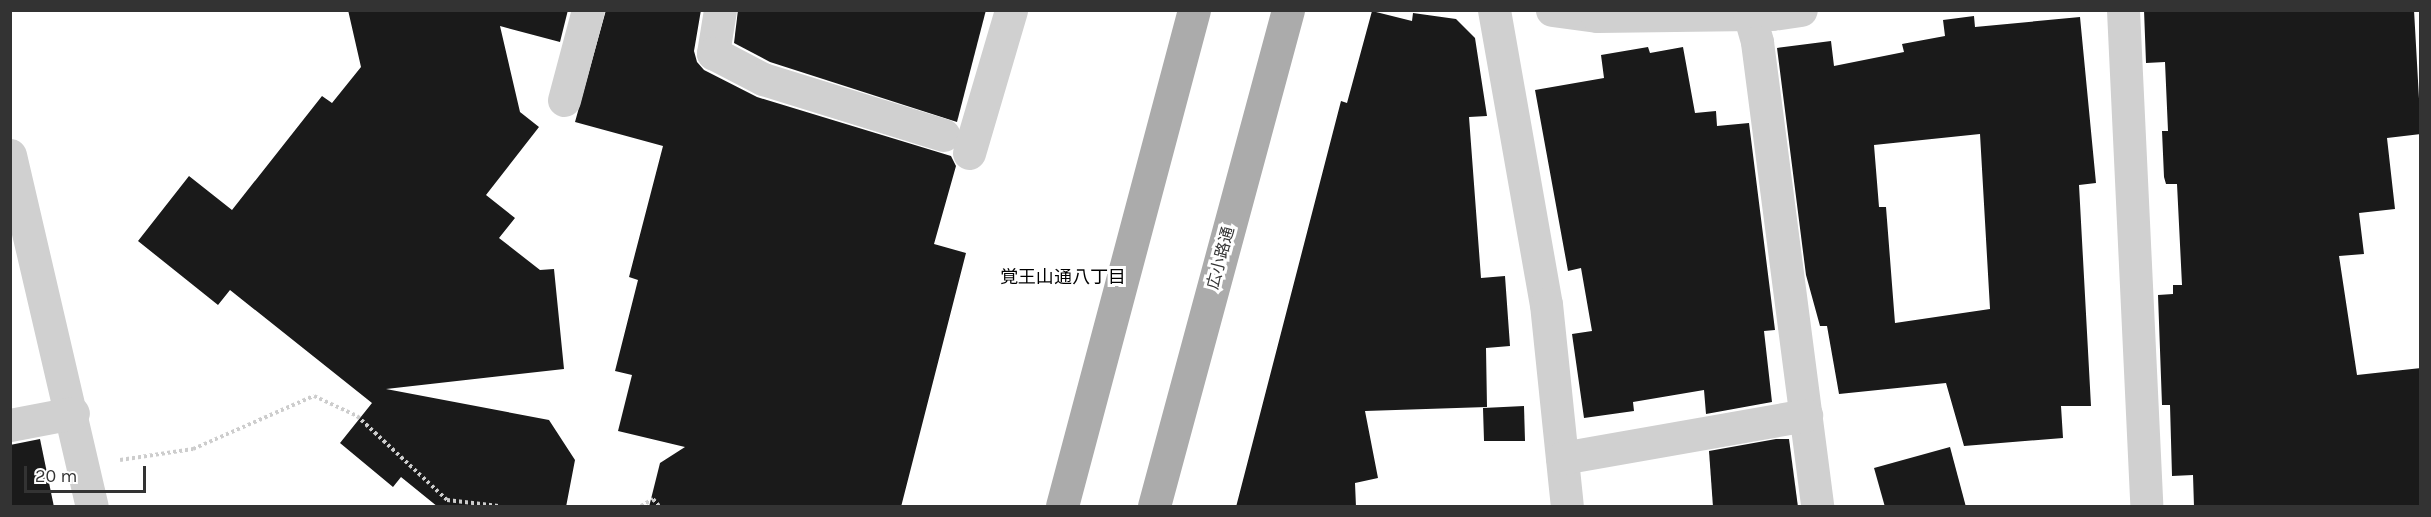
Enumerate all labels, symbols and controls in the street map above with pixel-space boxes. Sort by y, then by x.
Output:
street label: 広小路通 [1203,225,1239,291]
district label: 覚王山通八丁目 [1000,266,1126,288]
scale bar [27,454,148,492]
text: 20 m [35,465,77,487]

